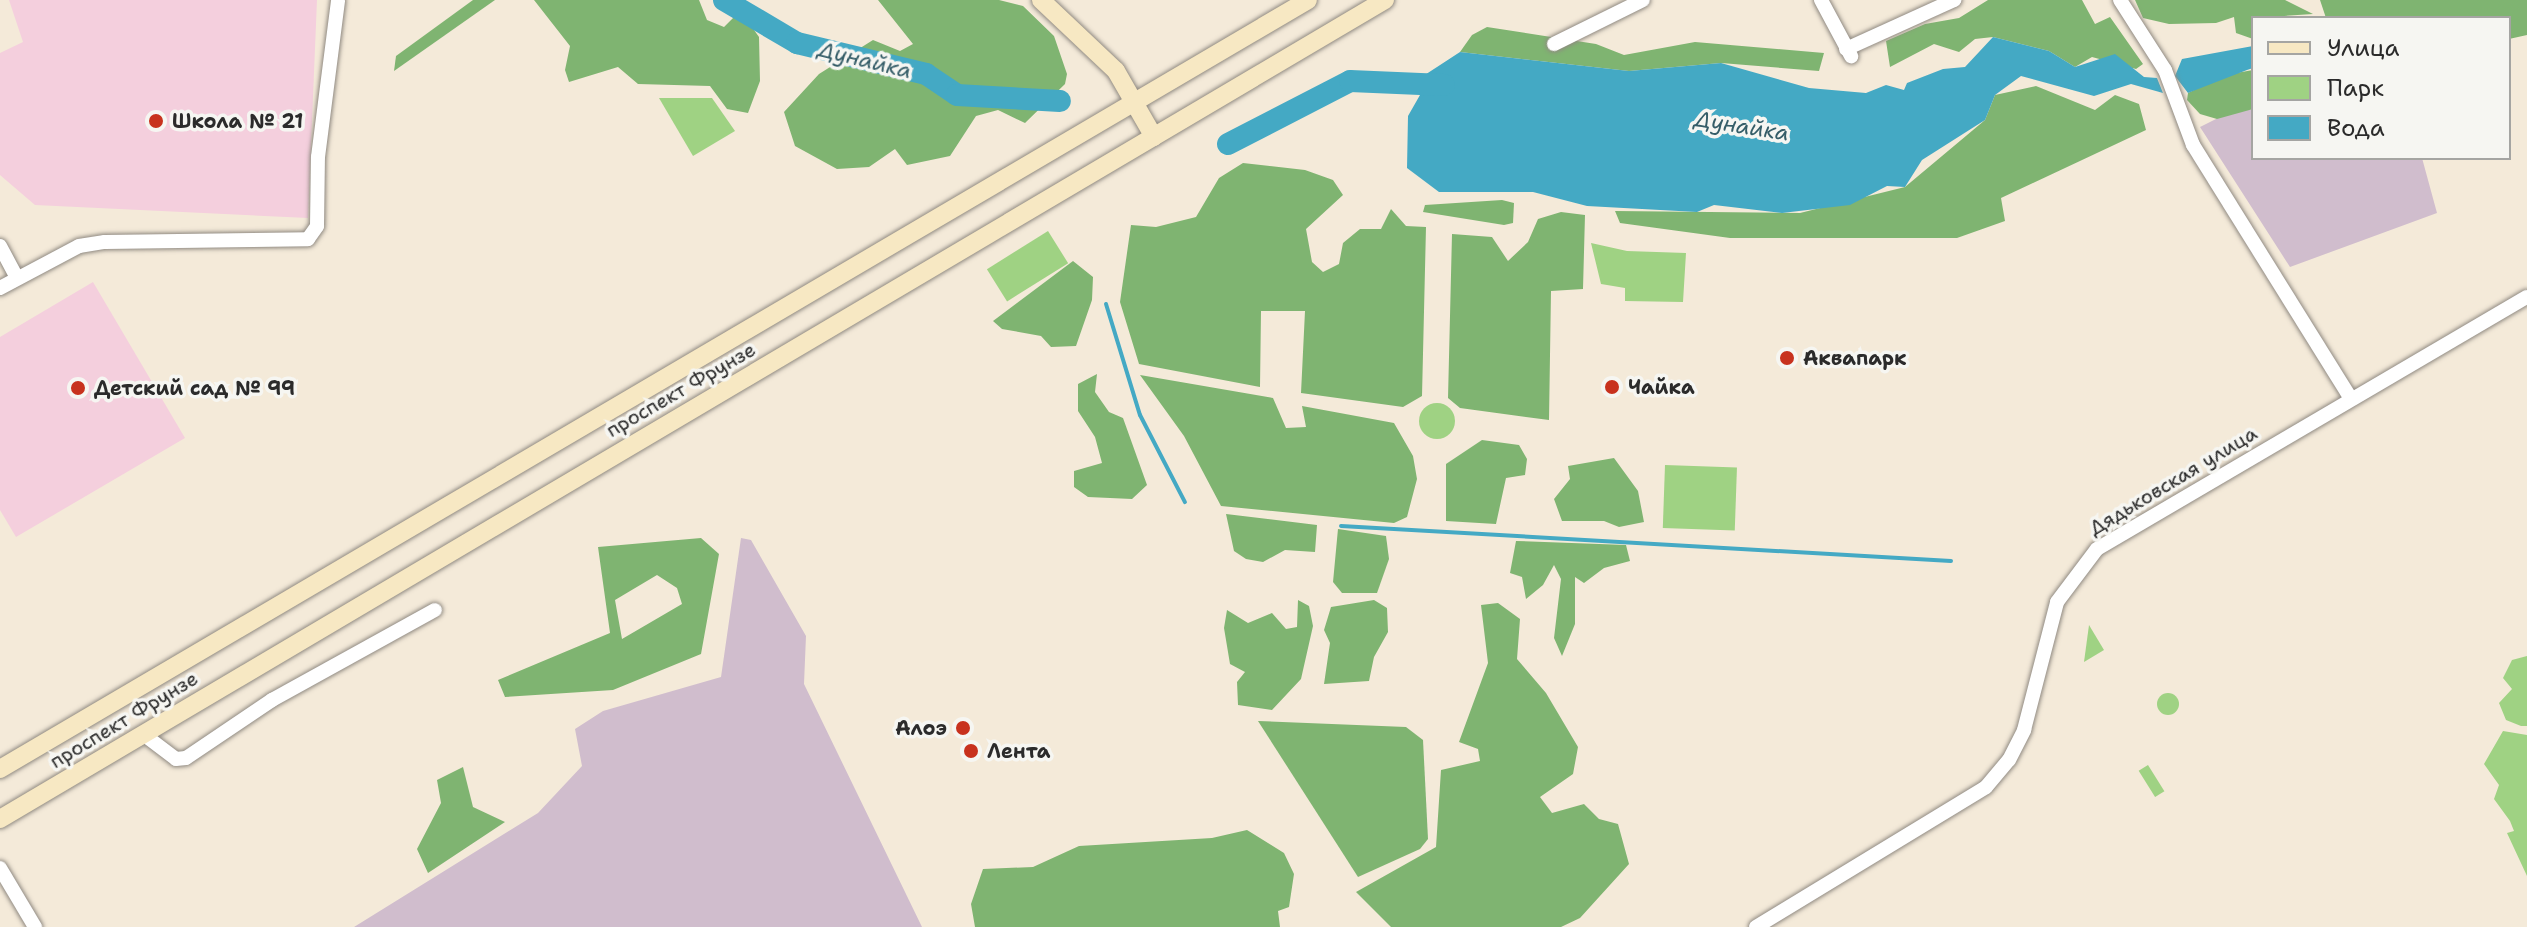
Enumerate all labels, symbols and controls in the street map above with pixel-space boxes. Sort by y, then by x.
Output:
legend [2251,16,2511,160]
text: Улица [2327,32,2400,64]
water label: Дунайка [816,36,914,84]
text: Парк [2327,72,2384,104]
water label: Дунайка [1693,106,1791,146]
place label: Школа № 21 [172,109,303,133]
marker: Школа № 21 [147,112,165,130]
text: Вода [2327,112,2385,144]
street label: проспект Фрунзе [602,338,760,442]
place label: Аквапарк [1803,346,1907,370]
marker: Аквапарк [1778,349,1796,367]
place label: Чайка [1628,375,1695,399]
place label: Детский сад № 99 [94,376,295,400]
marker: Чайка [1603,378,1621,396]
marker: Детский сад № 99 [69,379,87,397]
street label: Дядьковская улица [2085,421,2261,541]
street label: проспект Фрунзе [46,666,202,774]
place label: Алоэ [895,716,947,740]
marker: Алоэ [954,719,972,737]
place label: Лента [987,739,1050,763]
marker: Лента [962,742,980,760]

